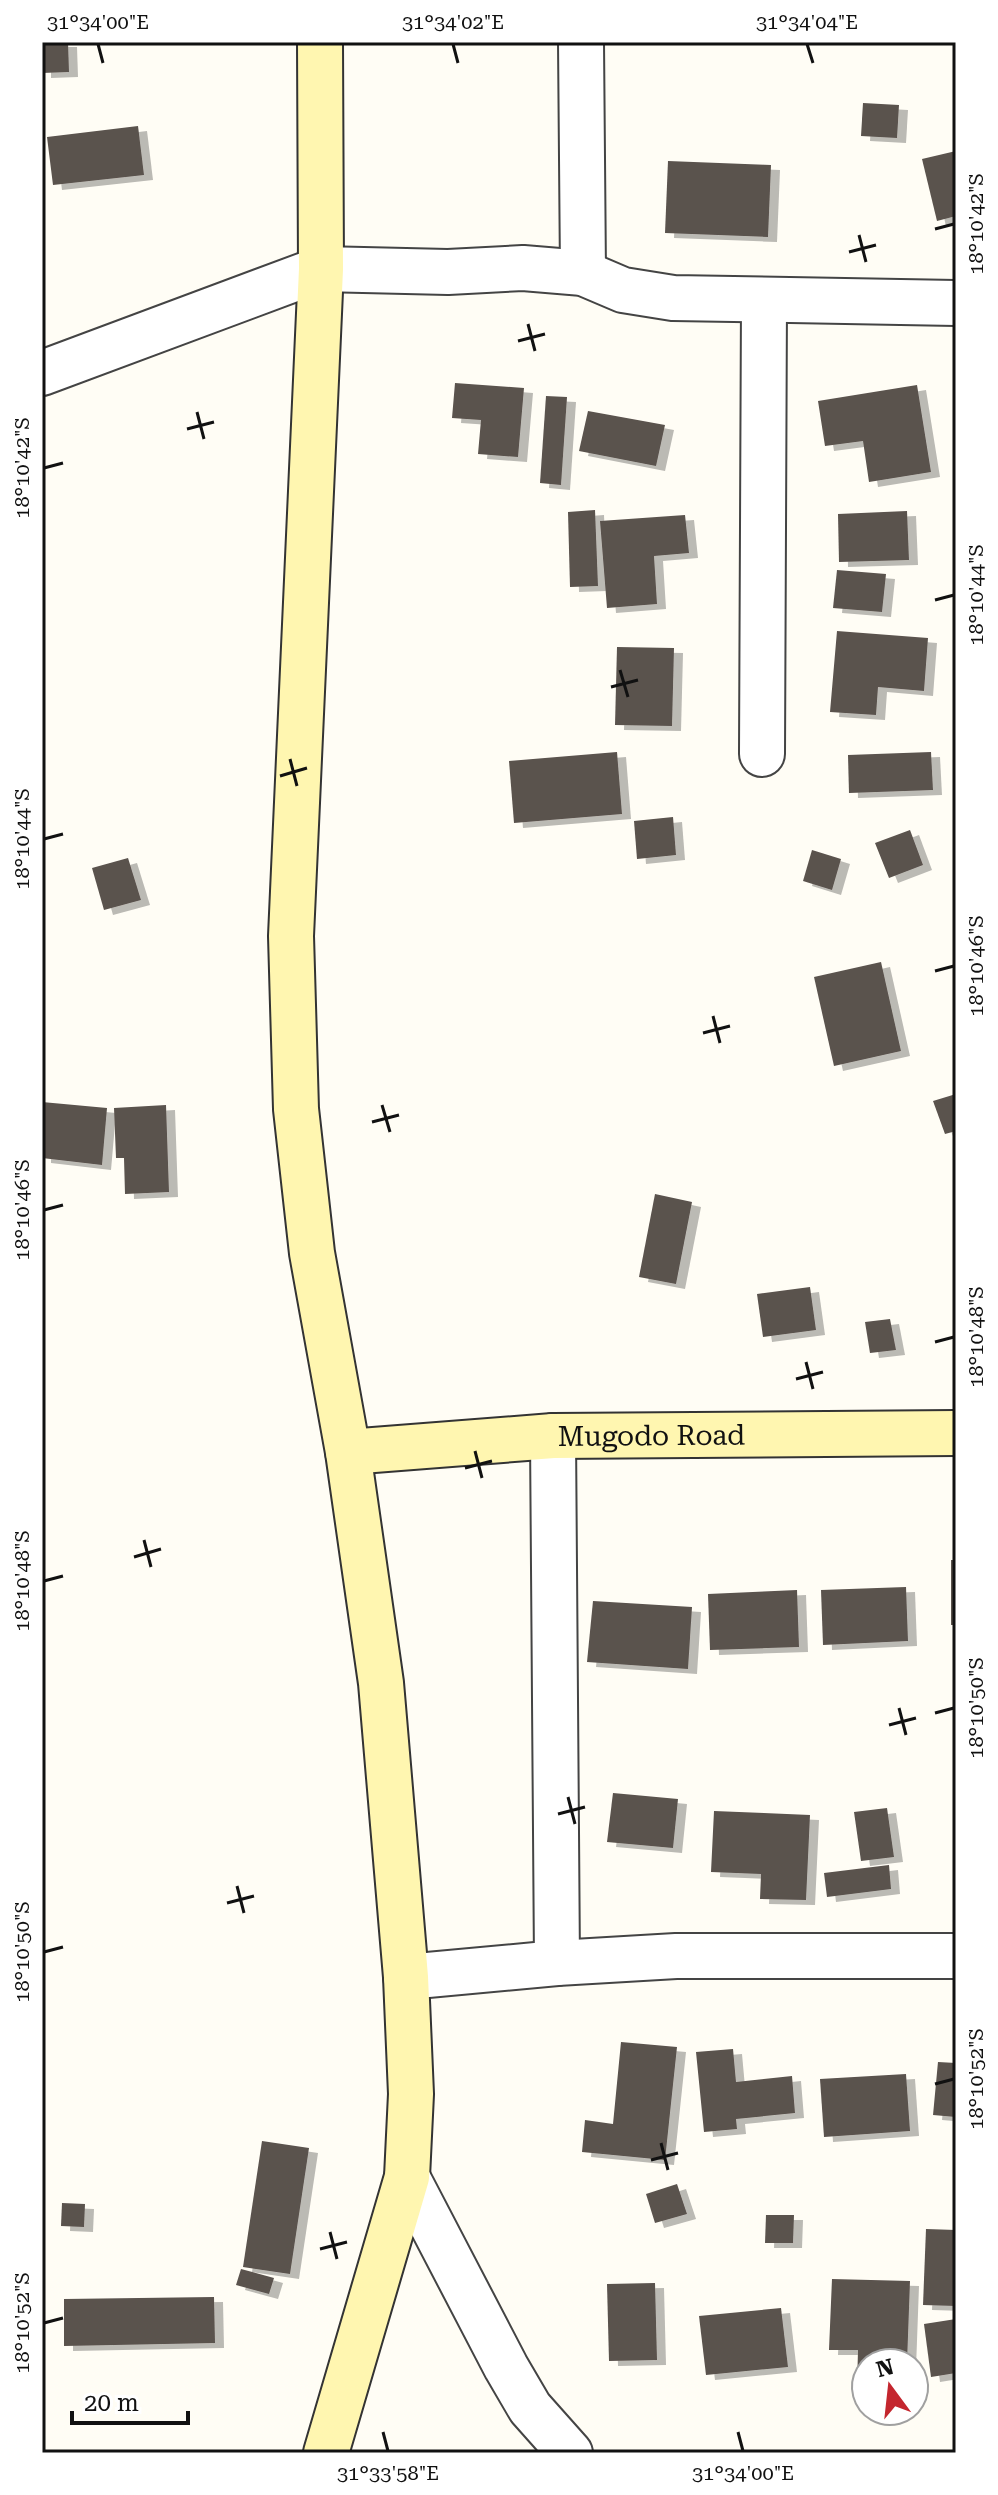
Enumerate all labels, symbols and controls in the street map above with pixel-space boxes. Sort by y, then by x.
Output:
text: 31°34'00"E [47,10,149,34]
text: 31°34'02"E [402,10,504,34]
text: 31°34'04"E [756,10,858,34]
text: 18°10'42"S [964,173,988,275]
text: 18°10'42"S [10,417,34,519]
text: 18°10'44"S [964,544,988,646]
text: 18°10'44"S [10,788,34,890]
text: 18°10'46"S [964,915,988,1017]
text: 18°10'46"S [10,1159,34,1261]
text: 18°10'48"S [964,1286,988,1388]
street label: Mugodo Road [557,1419,745,1453]
text: 18°10'48"S [10,1530,34,1632]
text: 18°10'50"S [964,1657,988,1759]
text: 18°10'50"S [10,1901,34,2003]
text: 18°10'52"S [964,2028,988,2130]
text: 18°10'52"S [10,2272,34,2374]
north arrow [850,2347,930,2427]
text: N [874,2354,896,2382]
scale bar [72,2375,188,2425]
text: 20 m [84,2389,139,2417]
text: 31°33'58"E [337,2461,439,2485]
text: 31°34'00"E [692,2461,794,2485]

